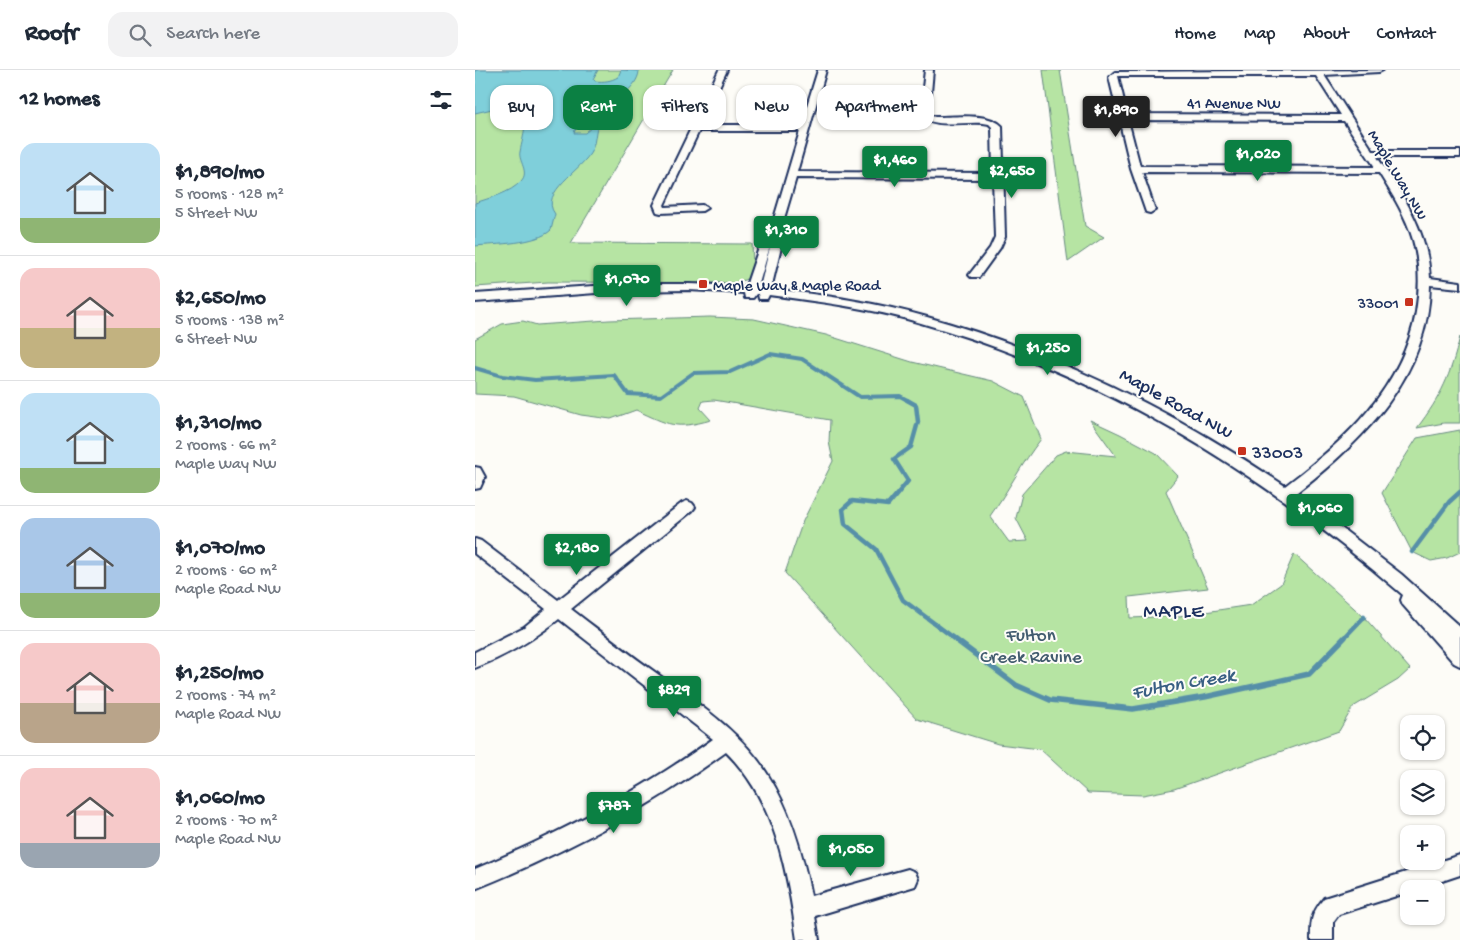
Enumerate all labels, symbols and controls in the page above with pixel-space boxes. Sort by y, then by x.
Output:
search box [108,12,458,57]
text: Roofr [25,20,78,49]
icon: search [126,21,154,49]
text: Search here [166,23,260,46]
text: Home [1174,24,1216,45]
text: Map [1244,24,1275,45]
text: About [1303,24,1349,45]
text: Contact [1377,24,1435,45]
chip: Buy [490,85,553,130]
chip: Rent [563,85,633,130]
chip: Filters [643,85,726,130]
chip: New [736,85,807,130]
chip: Apartment [817,85,934,130]
icon: filters [427,86,455,114]
text: 12 homes [20,88,99,113]
pin: $1,890 [1075,96,1157,138]
street label: 41 Avenue NW [1187,96,1281,115]
text: $1,890 [1094,102,1138,121]
street label: Maple Way NW [1362,127,1431,225]
pin: $1,020 [1217,140,1299,182]
pin: $1,460 [854,146,936,188]
text: $1,020 [1236,146,1280,165]
text: $1,460 [873,152,917,171]
pin: $2,650 [971,156,1053,199]
text: $1,890/mo [175,161,264,186]
icon: home [60,163,120,223]
text: $2,650 [989,163,1035,182]
text: 5 rooms · 128 m² [175,186,284,205]
text: 5 Street NW [175,205,258,224]
pin: $1,310 [745,216,827,258]
text: $1,310 [765,222,807,241]
pin: $1,070 [586,264,668,307]
text: $1,070 [604,271,650,290]
marker: Maple Way & Maple Road [697,278,709,290]
place label: Maple Way & Maple Road [713,278,882,297]
text: $2,650/mo [175,287,266,312]
icon: home [60,288,120,348]
place label: 33001 [1357,296,1399,315]
marker: 33001 [1403,296,1415,308]
text: 5 rooms · 138 m² [175,312,284,331]
text: 6 Street NW [175,331,257,350]
pin: $1,250 [1007,334,1089,376]
text: $1,250 [1026,340,1070,359]
street label: Maple Road NW [1115,364,1236,446]
text: $1,310/mo [175,412,262,437]
icon: home [60,413,120,473]
text: 2 rooms · 66 m² [175,437,276,456]
place label: 33003 [1251,443,1303,466]
marker: 33003 [1236,445,1248,457]
text: Maple Way NW [175,456,277,475]
pin: $1,060 [1279,494,1361,536]
text: $1,060 [1298,500,1342,519]
pin: $2,180 [536,534,618,576]
text: $1,070/mo [175,537,265,562]
icon: home [60,538,120,598]
text: $2,180 [555,540,599,559]
text: 2 rooms · 60 m² [175,562,277,581]
text: Maple Road NW [175,581,281,600]
district label: MAPLE [1143,602,1205,625]
park label: Fulton Creek Ravine [980,625,1082,670]
text: $1,250/mo [175,662,264,687]
icon: home [60,663,120,723]
water label: Fulton Creek [1130,665,1239,706]
pin: $829 [644,676,704,718]
text: $829 [658,682,690,701]
text: 2 rooms · 74 m² [175,687,276,706]
text: Maple Road NW [175,706,281,725]
map controls [1400,715,1445,925]
button: locate [1400,715,1445,760]
button: layers [1400,770,1445,815]
text: $1,060/mo [175,787,265,812]
icon: home [60,788,120,848]
pin: $787 [584,792,644,834]
text: $787 [598,798,630,817]
text: 2 rooms · 70 m² [175,812,278,831]
button: + [1400,825,1445,870]
text: Maple Road NW [175,831,281,850]
pin: $1,050 [810,834,892,877]
text: $1,050 [828,841,874,860]
button: − [1400,880,1445,925]

